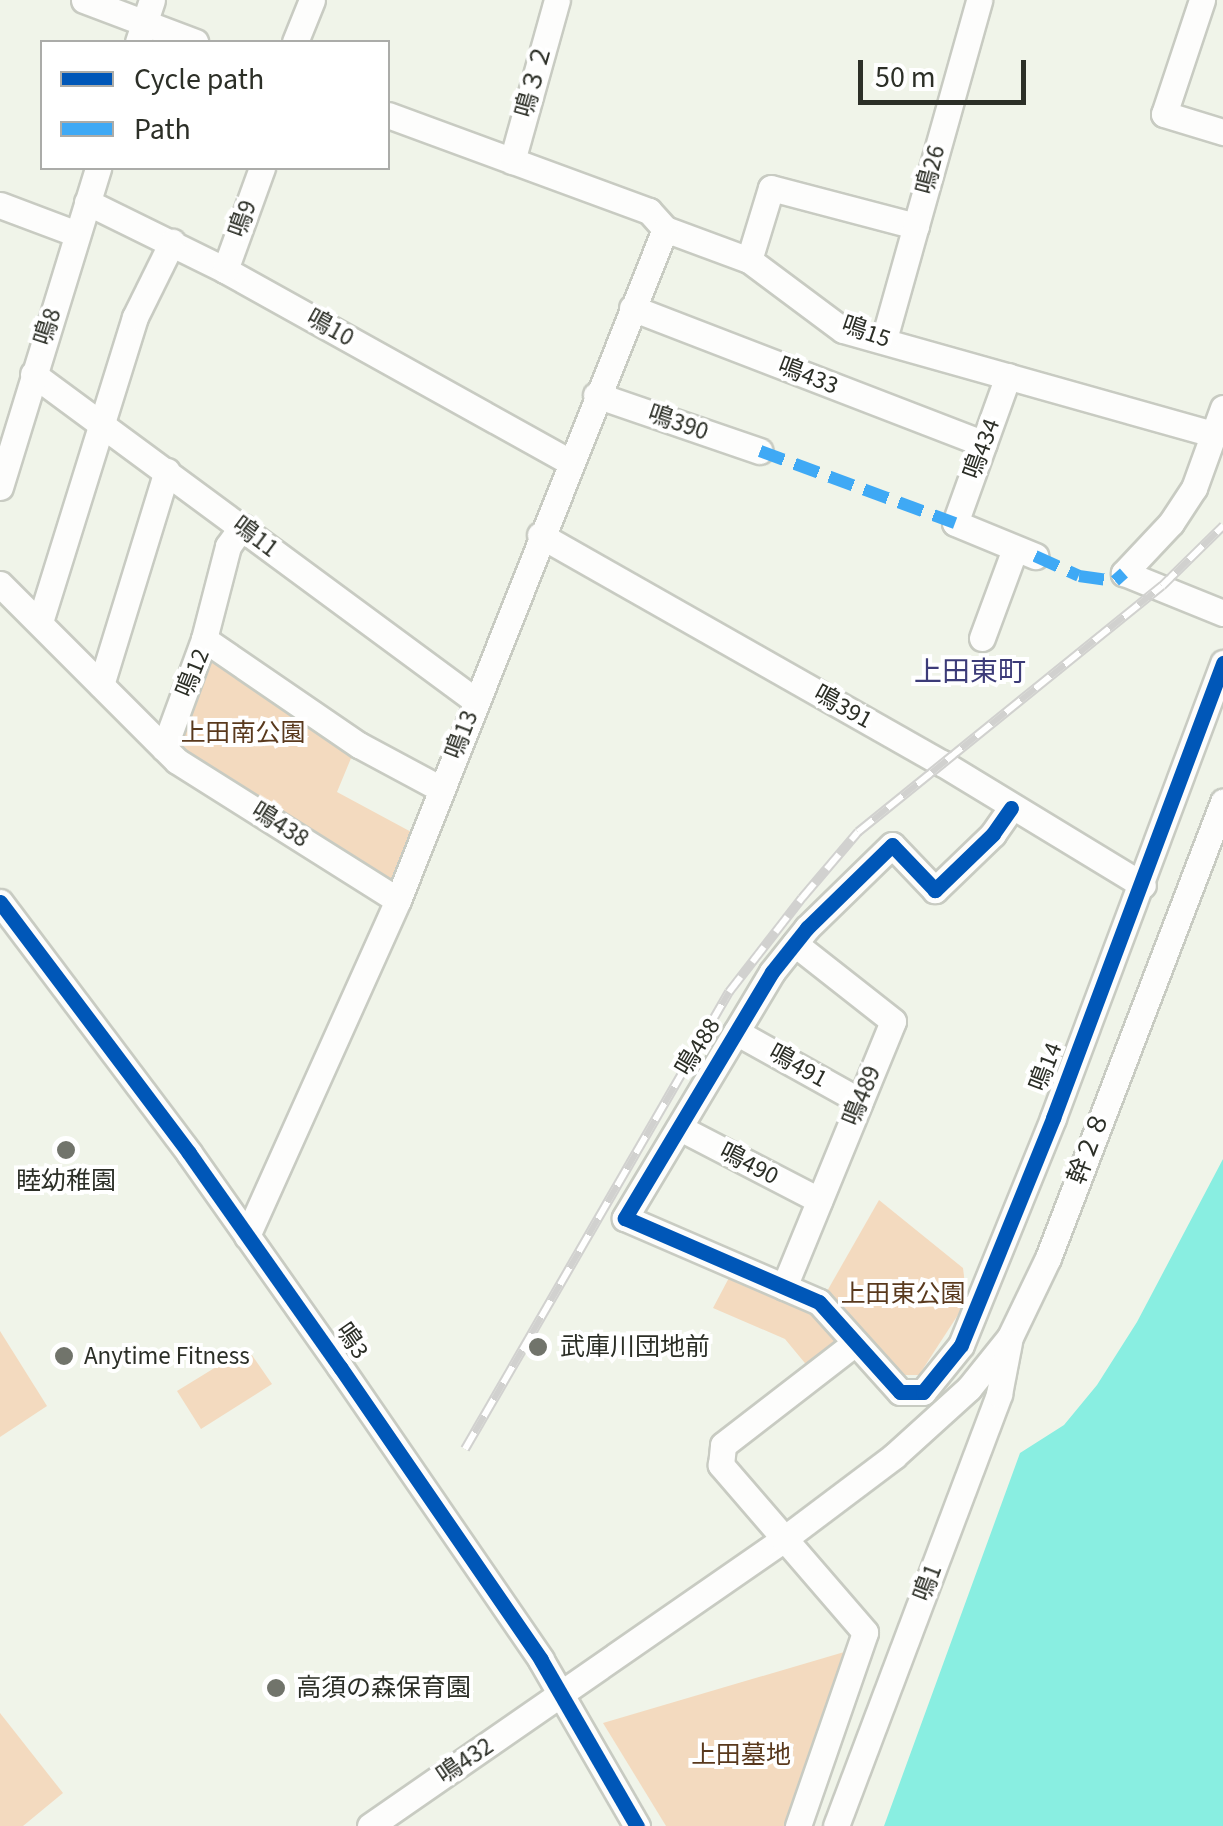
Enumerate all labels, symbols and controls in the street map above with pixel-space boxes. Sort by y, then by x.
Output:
legend [40,40,390,170]
scale bar [863,40,1030,102]
street label: 鳴３２ [509,41,559,121]
text: 50 m [875,56,936,99]
text: Cycle path [134,58,264,101]
text: Path [134,108,191,151]
street label: 鳴26 [910,142,952,198]
street label: 鳴9 [223,196,263,242]
street label: 鳴10 [301,303,359,353]
street label: 鳴8 [28,305,68,349]
street label: 鳴15 [838,310,894,354]
street label: 鳴433 [774,351,842,401]
street label: 鳴390 [644,399,712,447]
street label: 鳴434 [957,415,1007,483]
street label: 鳴11 [226,510,284,564]
street label: 鳴12 [170,644,216,702]
district label: 上田東町 [914,655,1026,689]
street label: 鳴391 [808,679,878,735]
street label: 鳴13 [439,706,485,764]
park label: 上田南公園 [181,718,305,748]
street label: 鳴438 [246,796,314,854]
street label: 鳴488 [669,1013,727,1081]
street label: 鳴491 [763,1038,833,1094]
street label: 鳴14 [1023,1038,1069,1096]
street label: 鳴489 [836,1062,888,1130]
street label: 幹２８ [1062,1108,1116,1188]
street label: 鳴490 [714,1136,784,1192]
marker: 睦幼稚園 [55,1139,77,1161]
place label: 睦幼稚園 [16,1166,116,1196]
park label: 上田東公園 [841,1279,965,1309]
street label: 鳴3 [329,1317,375,1365]
place label: 武庫川団地前 [560,1332,710,1362]
marker: 武庫川団地前 [525,1334,551,1360]
place label: Anytime Fitness [84,1341,250,1371]
marker: Anytime Fitness [53,1345,75,1367]
street label: 鳴1 [907,1560,949,1606]
place label: 高須の森保育園 [296,1673,471,1703]
marker: 高須の森保育園 [265,1677,287,1699]
street label: 鳴432 [431,1731,499,1791]
park label: 上田墓地 [691,1740,791,1770]

